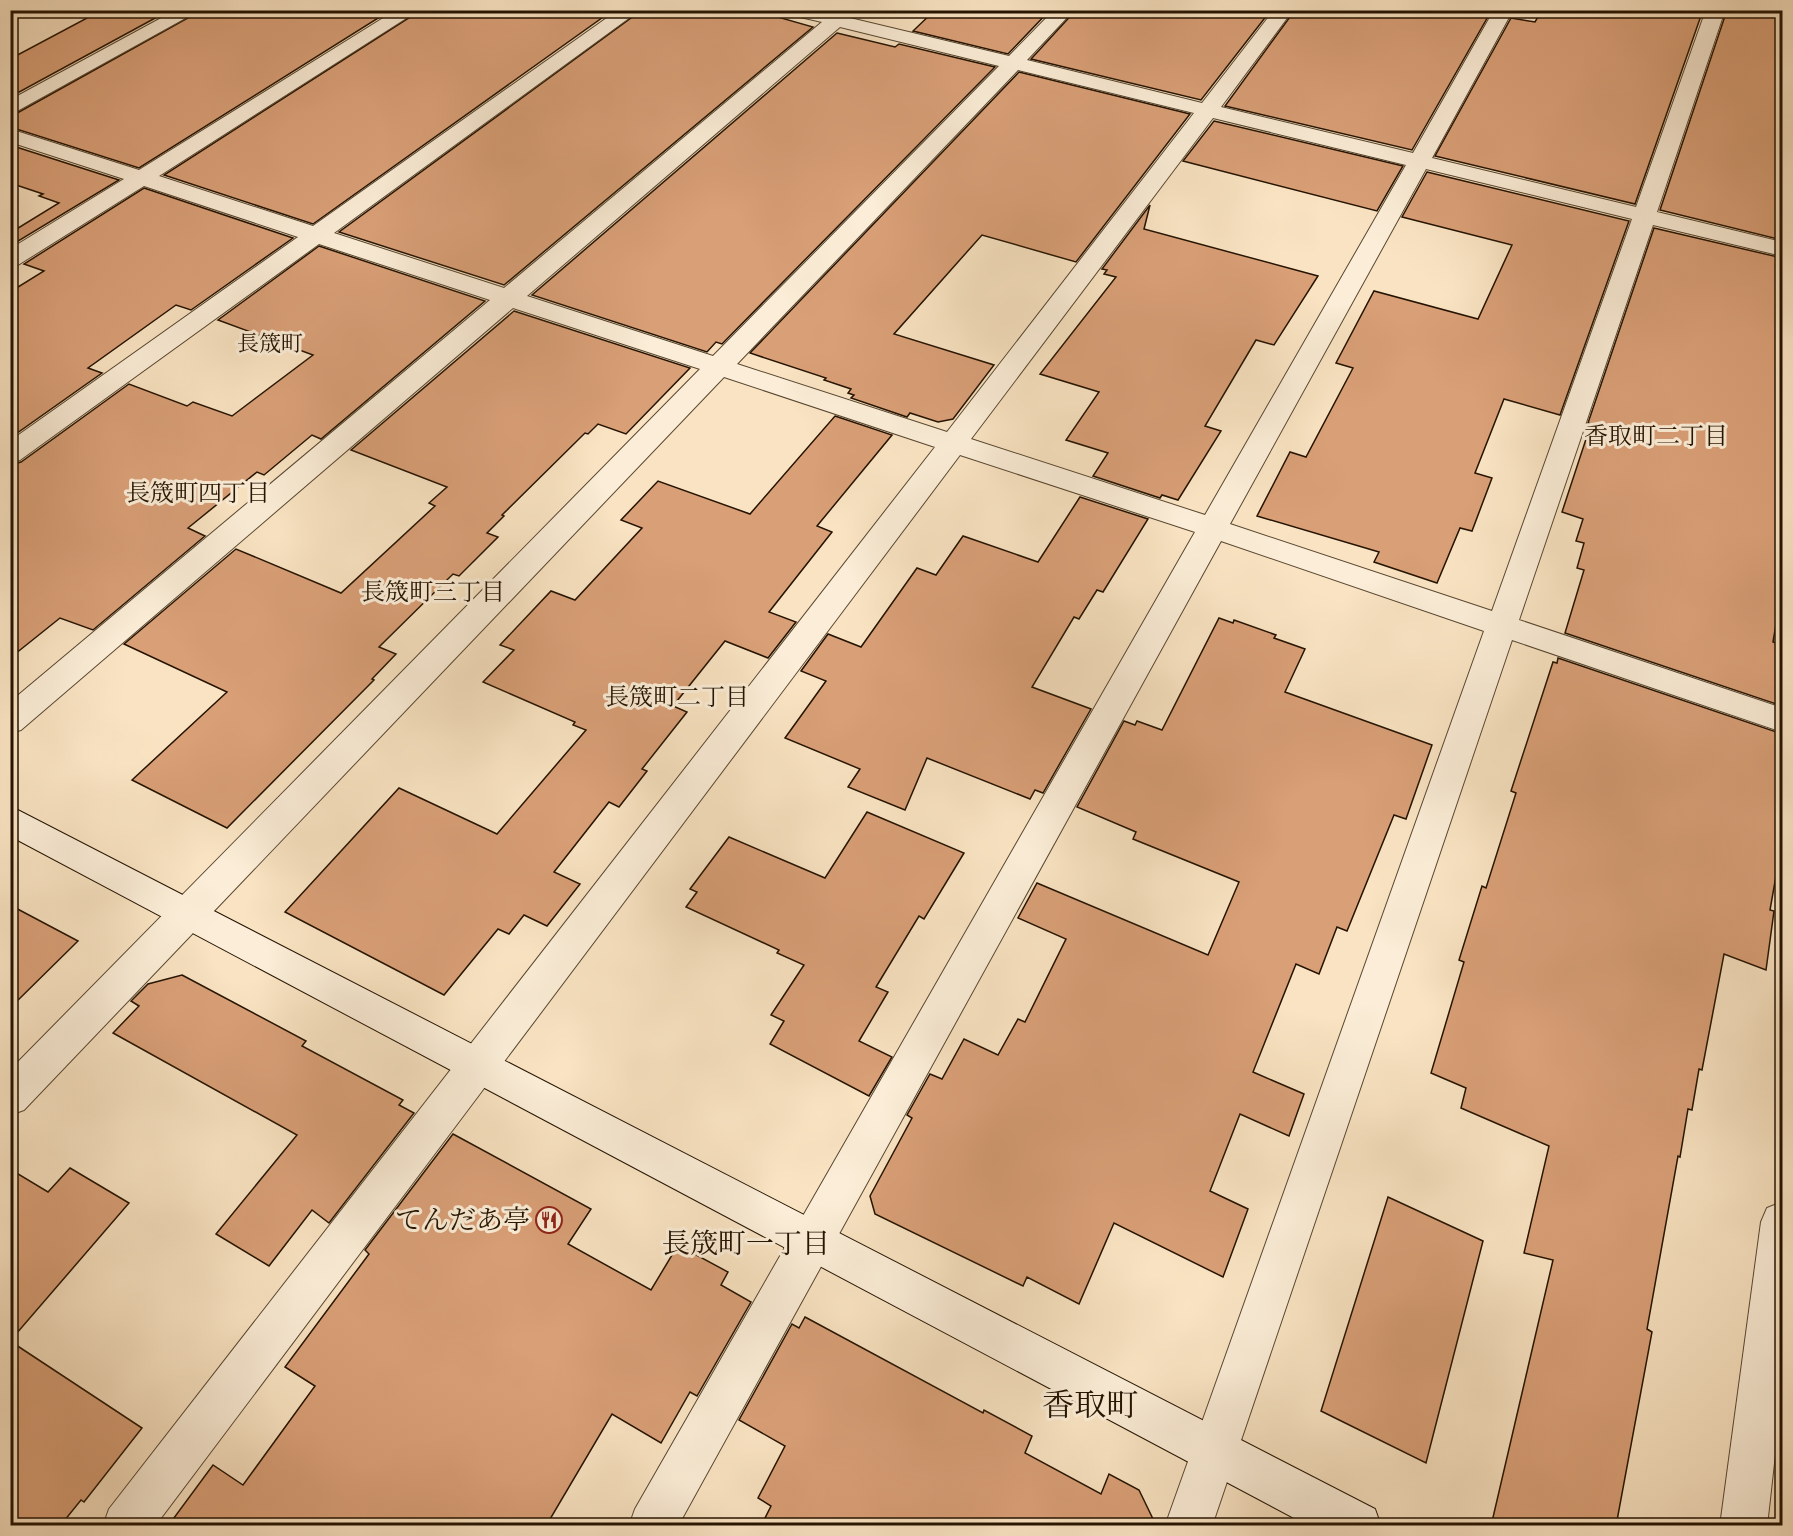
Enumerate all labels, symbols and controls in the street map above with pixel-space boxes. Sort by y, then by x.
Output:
district label: 長筬町 [237,329,303,359]
district label: 香取町二丁目 [1584,420,1728,452]
district label: 長筬町四丁目 [126,477,270,509]
district label: 長筬町三丁目 [361,576,505,608]
district label: 長筬町二丁目 [605,681,749,713]
place label: てんだあ亭 [395,1202,530,1238]
restaurant icon: てんだあ亭 [534,1205,564,1235]
district label: 長筬町一丁目 [662,1225,830,1263]
district label: 香取町 [1042,1383,1138,1427]

